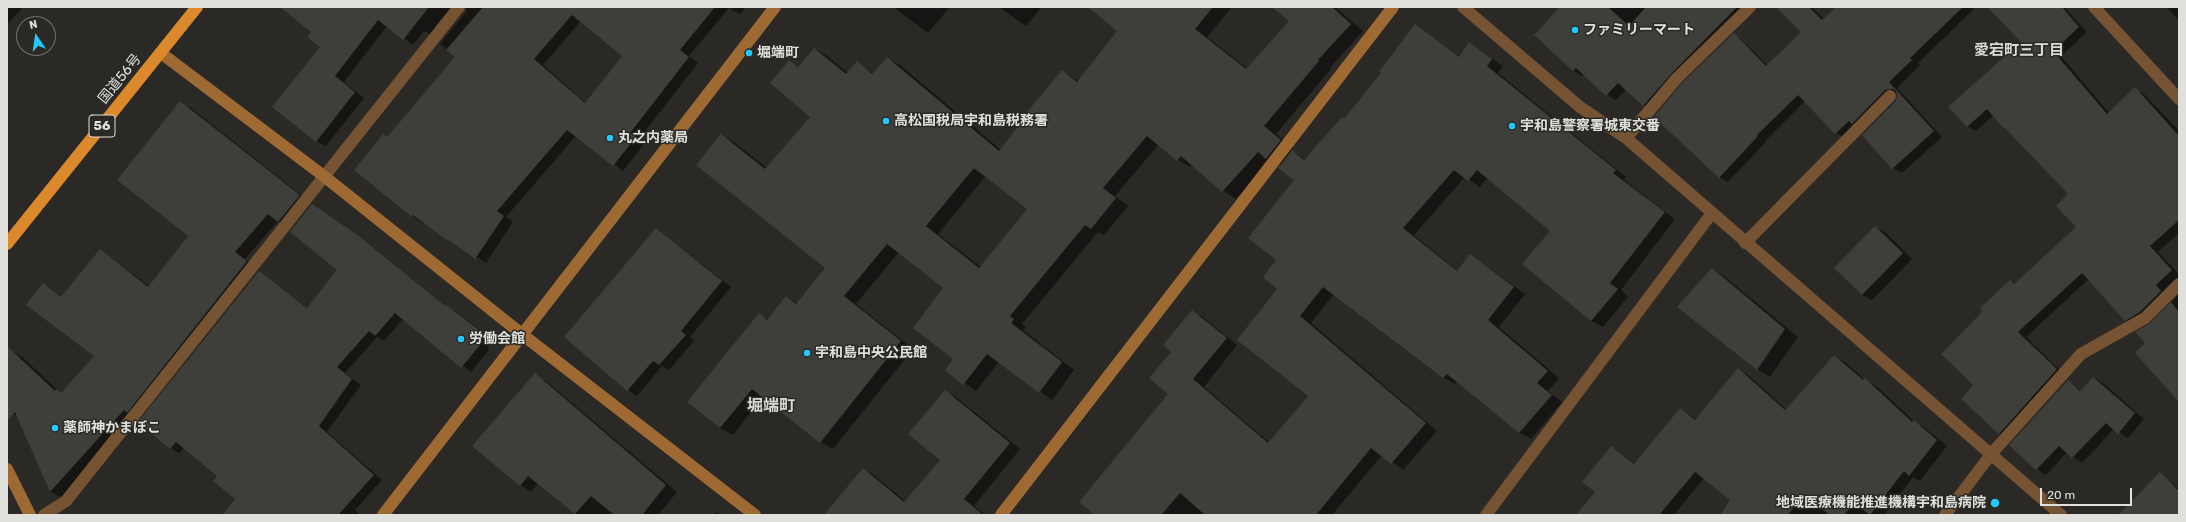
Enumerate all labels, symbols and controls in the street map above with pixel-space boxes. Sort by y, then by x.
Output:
north arrow [16,16,56,56]
text: N [28,18,39,32]
place label: ファミリーマート [1583,22,1695,38]
marker: ファミリーマート [1570,25,1580,35]
district label: 愛宕町三丁目 [1974,42,2064,60]
place label: 堀端町 [757,45,799,61]
marker: 堀端町 [744,48,754,58]
street label: 国道56号 [95,51,145,107]
place label: 高松国税局宇和島税務署 [894,113,1048,129]
road number: 56 [89,115,115,137]
marker: 高松国税局宇和島税務署 [881,116,891,126]
place label: 宇和島警察署城東交番 [1520,118,1660,134]
marker: 宇和島警察署城東交番 [1507,121,1517,131]
place label: 丸之内薬局 [618,130,688,146]
marker: 丸之内薬局 [605,133,615,143]
place label: 労働会館 [469,331,525,347]
marker: 労働会館 [456,334,466,344]
place label: 宇和島中央公民館 [815,345,927,361]
marker: 宇和島中央公民館 [802,348,812,358]
district label: 堀端町 [747,396,795,416]
place label: 薬師神かまぼこ [63,420,161,436]
marker: 薬師神かまぼこ [50,423,60,433]
scale bar [2042,480,2134,506]
text: 20 m [2047,488,2075,502]
place label: 地域医療機能推進機構宇和島病院 [1776,495,1986,511]
marker: 地域医療機能推進機構宇和島病院 [1989,497,2001,509]

